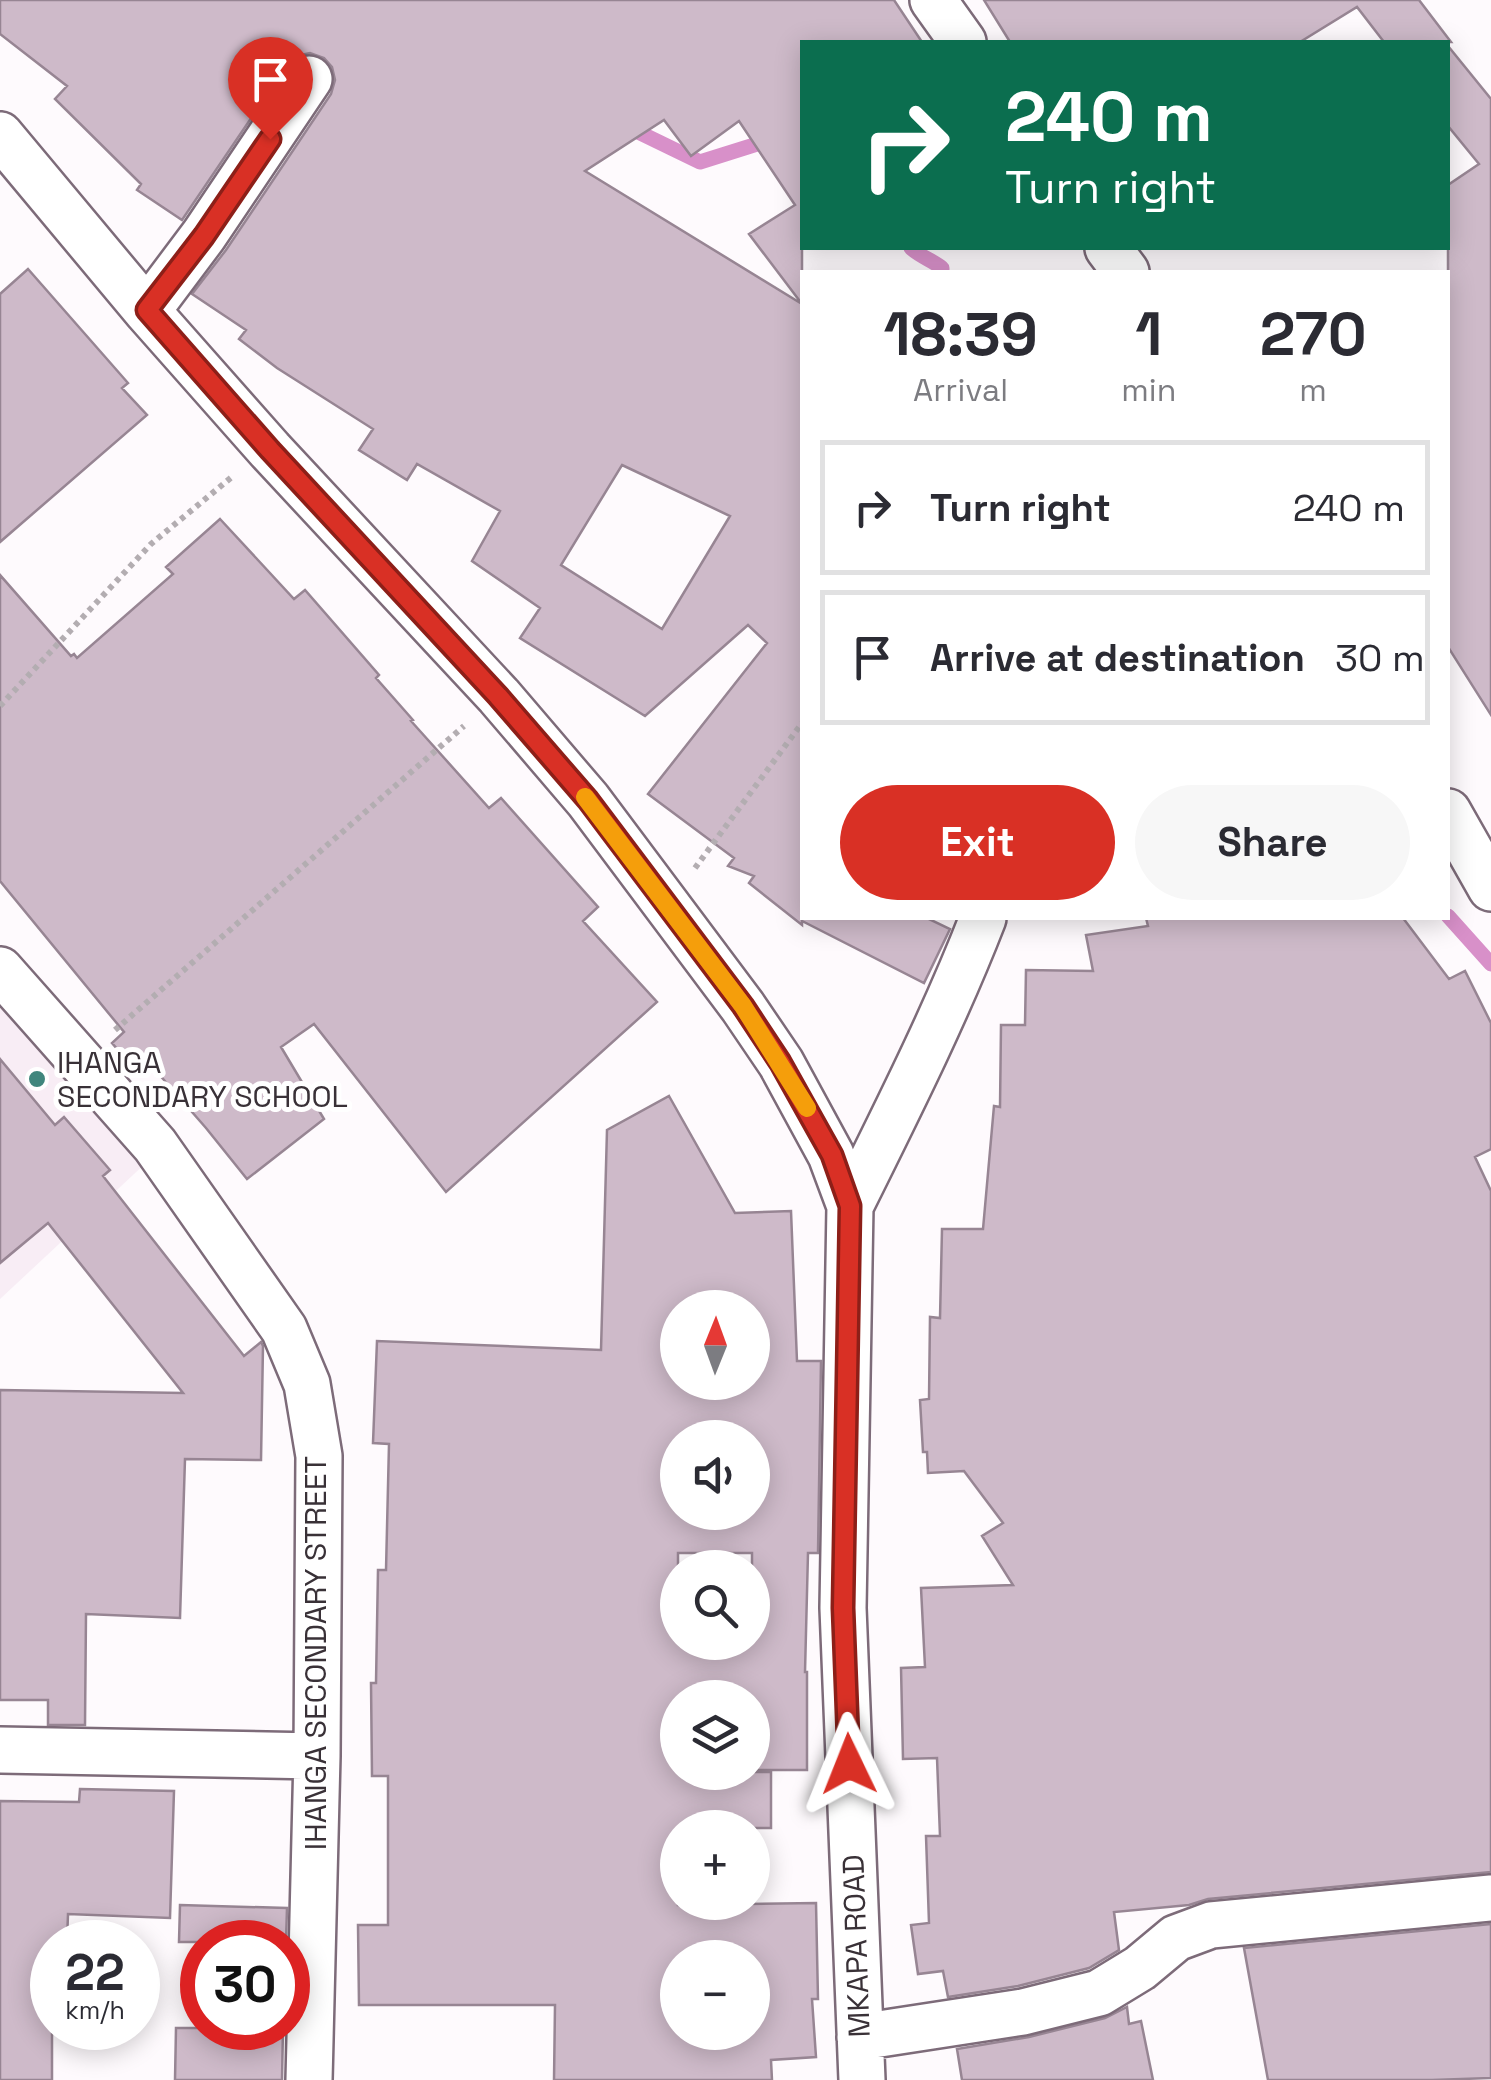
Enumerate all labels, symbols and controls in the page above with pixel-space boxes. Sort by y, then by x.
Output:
pin [228,37,313,140]
icon: arrive [243,52,298,107]
text: 240 m [1005,72,1213,161]
icon: right [840,80,970,210]
text: Turn right [1005,159,1216,216]
text: 18:39 [883,296,1038,373]
text: 1 [1135,296,1162,373]
text: 270 [1260,296,1367,373]
text: Arrival [913,370,1008,410]
text: min [1121,370,1176,410]
text: m [1299,370,1327,410]
icon: right [845,480,900,535]
text: Turn right [930,484,1111,532]
text: 240 m [1293,484,1405,532]
icon: arrive [845,630,900,685]
text: Arrive at destination [930,634,1305,682]
text: 30 m [1335,634,1425,682]
button: Exit [840,785,1115,900]
button: Share [1135,785,1410,900]
place label: IHANGA SECONDARY SCHOOL [57,1043,348,1116]
marker: IHANGA SECONDARY SCHOOL [26,1068,48,1090]
north arrow [660,1290,770,1400]
map controls [660,1290,770,2050]
button: sound [660,1420,770,1530]
street label: IHANGA SECONDARY STREET [296,1456,335,1850]
button: search [660,1550,770,1660]
button: layers [660,1680,770,1790]
position arrow [797,1712,901,1816]
button: + [660,1810,770,1920]
street label: MKAPA ROAD [833,1854,879,2038]
speed limit sign: 30 [180,1920,310,2050]
button: − [660,1940,770,2050]
text: 22 [65,1941,125,2005]
text: km/h [65,1994,125,2026]

